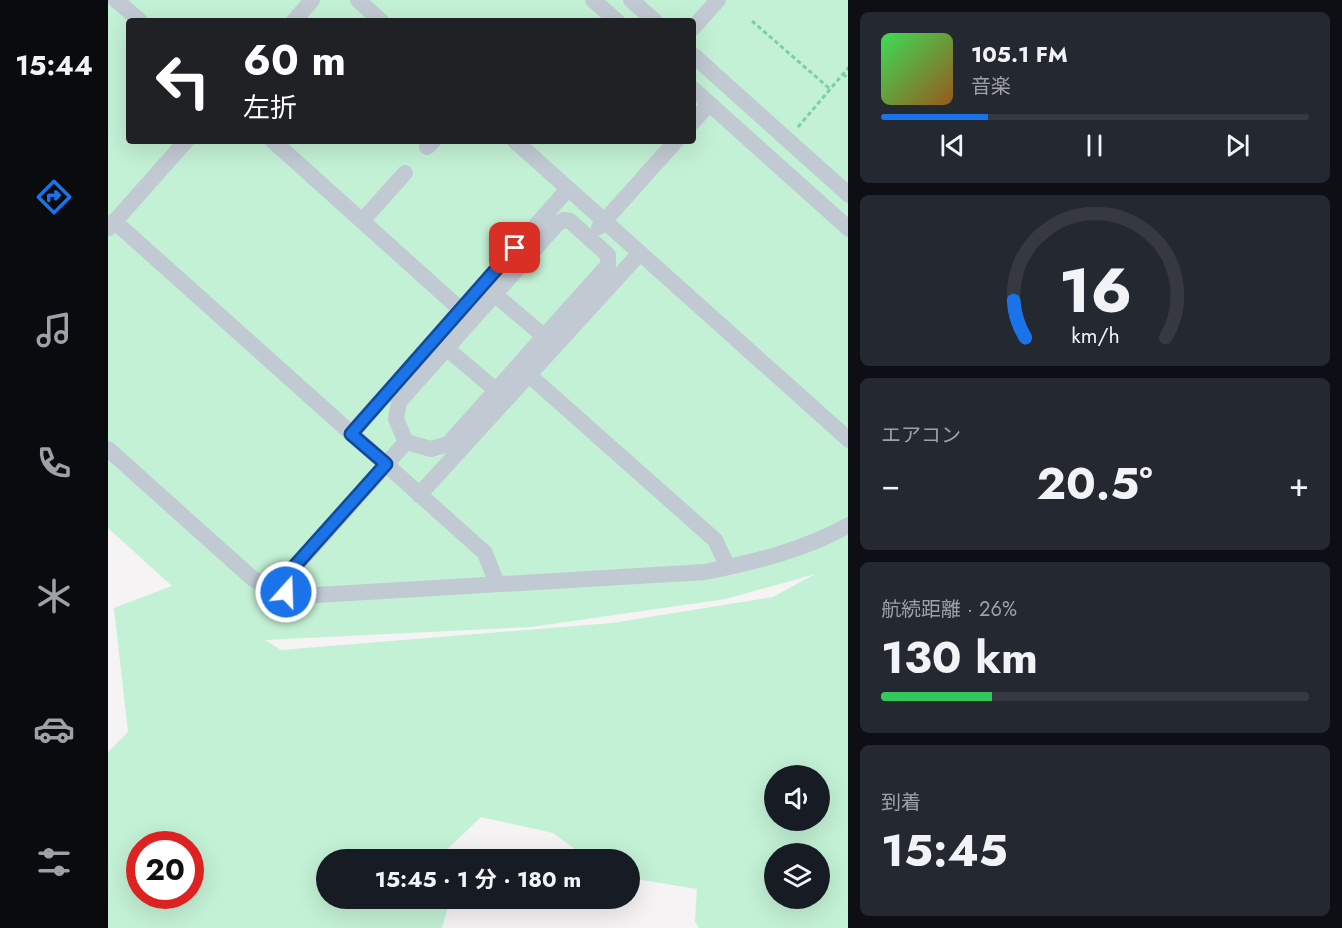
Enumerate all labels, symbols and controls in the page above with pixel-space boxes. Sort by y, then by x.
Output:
text: 60 m [243,30,346,91]
text: 105.1 FM [971,38,1068,70]
icon: left [144,42,222,120]
text: 15:44 [15,46,93,85]
text: 音楽 [971,72,1011,101]
text: 左折 [243,88,297,127]
icon: previous [936,129,969,162]
icon: pause [1078,129,1111,162]
icon: next [1221,129,1254,162]
icon: directions [33,176,75,218]
pin [489,222,540,273]
icon: arrive [498,231,531,264]
text: 16 [1058,245,1132,335]
icon: music [33,309,75,351]
text: km/h [1071,320,1119,351]
text: エアコン [881,421,961,450]
icon: phone [33,442,75,484]
text: 20.5° [1036,451,1153,516]
text: − [881,461,900,508]
text: + [1289,461,1309,508]
position arrow [254,560,318,624]
icon: climate [33,575,75,617]
text: 航続距離 · 26% [881,595,1017,624]
text: 130 km [881,625,1038,690]
icon: car [33,708,75,750]
map controls [764,765,830,909]
button: sound [764,765,830,831]
text: 到着 [881,788,921,817]
text: 15:45 [881,818,1008,883]
speed limit sign: 20 [126,831,204,909]
icon: filters [33,841,75,883]
button: layers [764,843,830,909]
text: 15:45 · 1 分 · 180 m [375,863,581,895]

